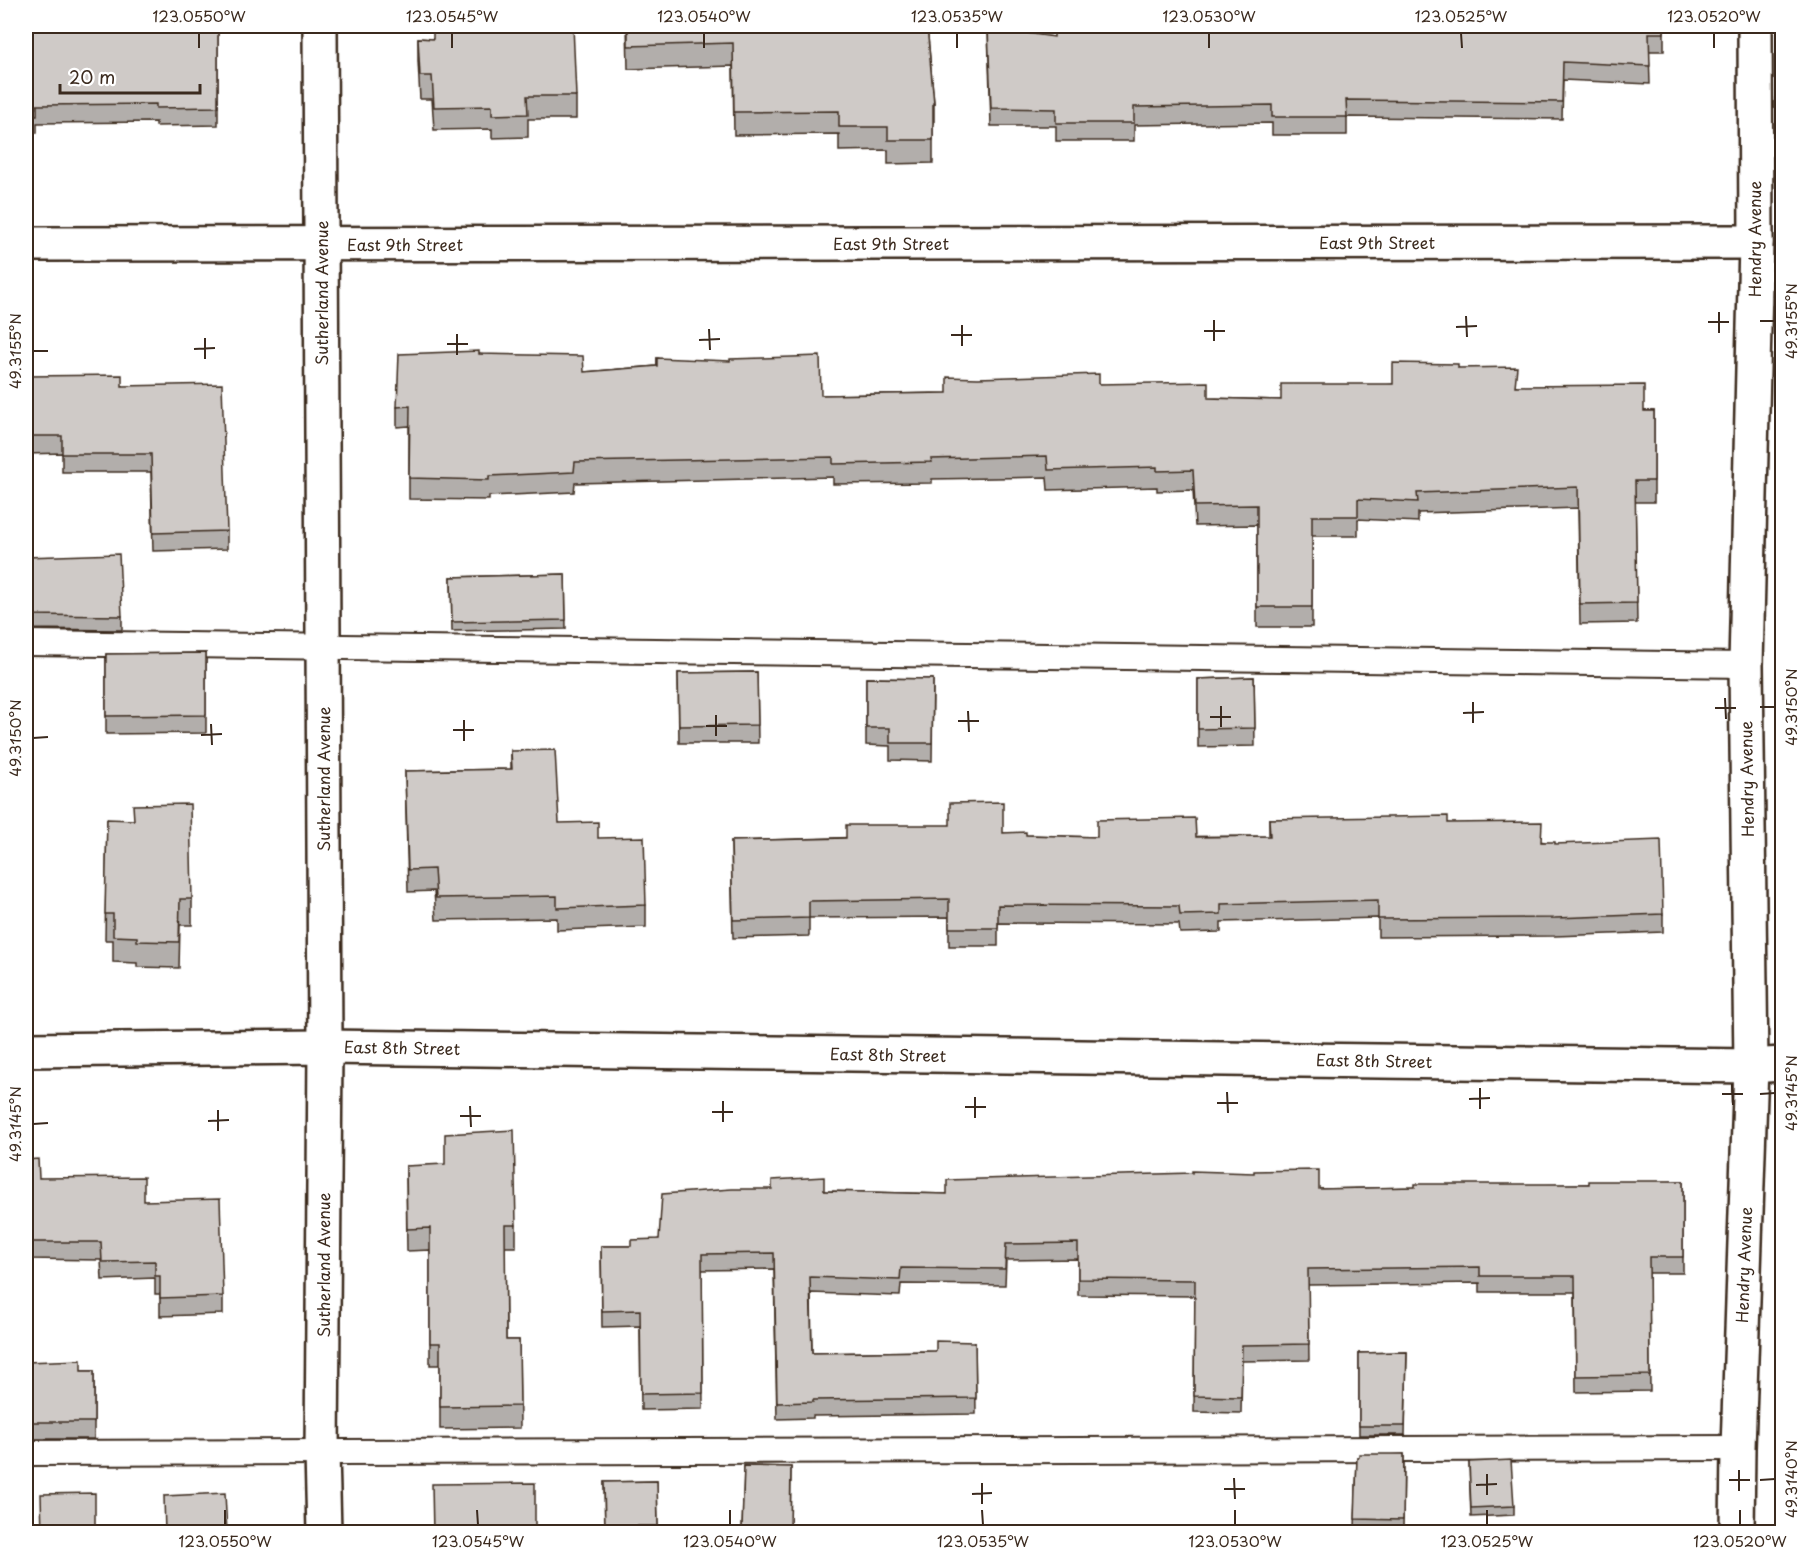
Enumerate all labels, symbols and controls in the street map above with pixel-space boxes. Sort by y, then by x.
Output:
text: 123.0550°W [152,4,246,27]
text: 123.0545°W [406,4,499,27]
text: 123.0540°W [657,4,751,27]
text: 123.0535°W [911,4,1004,27]
text: 123.0530°W [1162,4,1256,27]
text: 123.0525°W [1415,4,1508,27]
text: 123.0520°W [1667,4,1761,27]
scale bar [60,57,200,95]
text: 20 m [69,63,115,90]
street label: Hendry Avenue [1742,181,1766,297]
street label: Sutherland Avenue [309,220,333,365]
street label: East 9th Street [1319,230,1435,254]
street label: East 9th Street [833,231,949,255]
street label: East 9th Street [347,232,463,256]
text: 49.3155°N [1779,283,1802,359]
text: 49.3155°N [3,313,26,389]
text: 49.3150°N [1779,668,1802,746]
text: 49.3150°N [3,699,26,777]
street label: Sutherland Avenue [311,706,335,851]
street label: Hendry Avenue [1733,720,1759,837]
street label: East 8th Street [344,1034,461,1060]
street label: East 8th Street [830,1041,947,1067]
street label: East 8th Street [1316,1047,1433,1073]
text: 49.3145°N [1779,1055,1802,1131]
text: 49.3145°N [3,1086,26,1162]
street label: Sutherland Avenue [311,1192,335,1337]
street label: Hendry Avenue [1729,1206,1757,1323]
text: 49.3140°N [1779,1440,1802,1518]
text: 123.0550°W [178,1529,272,1552]
text: 123.0545°W [432,1529,525,1552]
text: 123.0540°W [683,1529,777,1552]
text: 123.0535°W [937,1529,1030,1552]
text: 123.0530°W [1188,1529,1282,1552]
text: 123.0525°W [1441,1529,1534,1552]
text: 123.0520°W [1693,1529,1787,1552]

